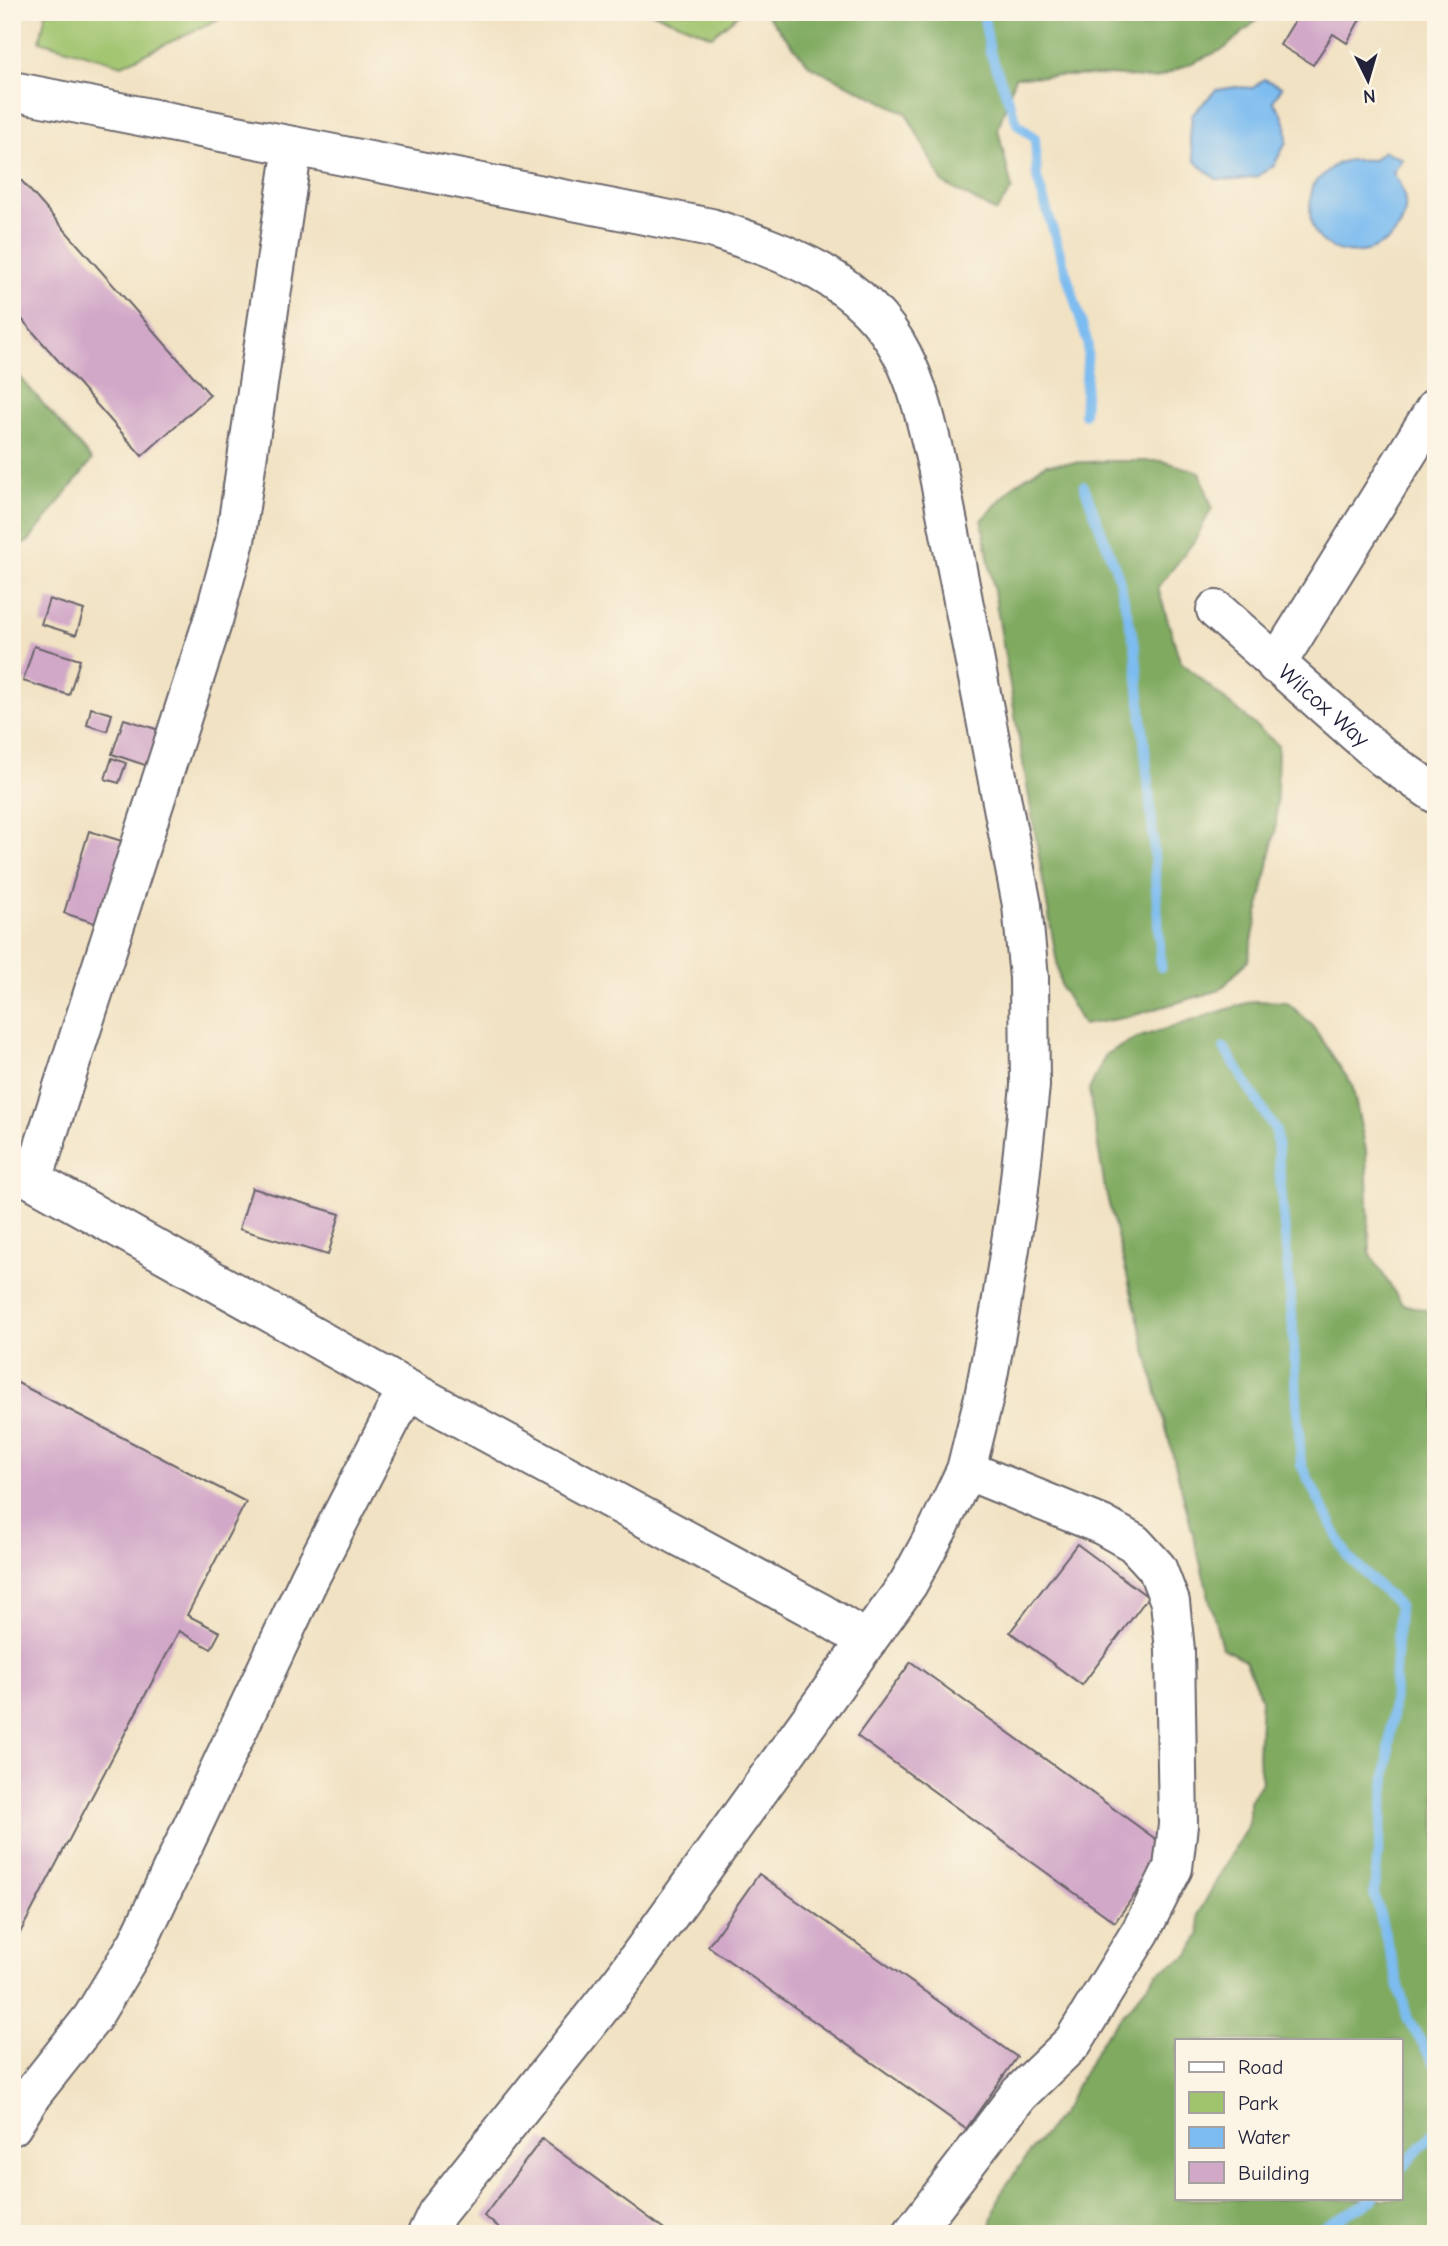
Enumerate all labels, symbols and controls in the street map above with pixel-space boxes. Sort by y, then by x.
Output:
north arrow [1332,46,1402,116]
text: N [1362,84,1377,107]
street label: Wilcox Way [1273,658,1375,753]
legend [1175,2039,1402,2200]
text: Road [1238,2055,1283,2079]
text: Park [1238,2091,1278,2115]
text: Water [1238,2125,1291,2149]
text: Building [1238,2161,1310,2185]

